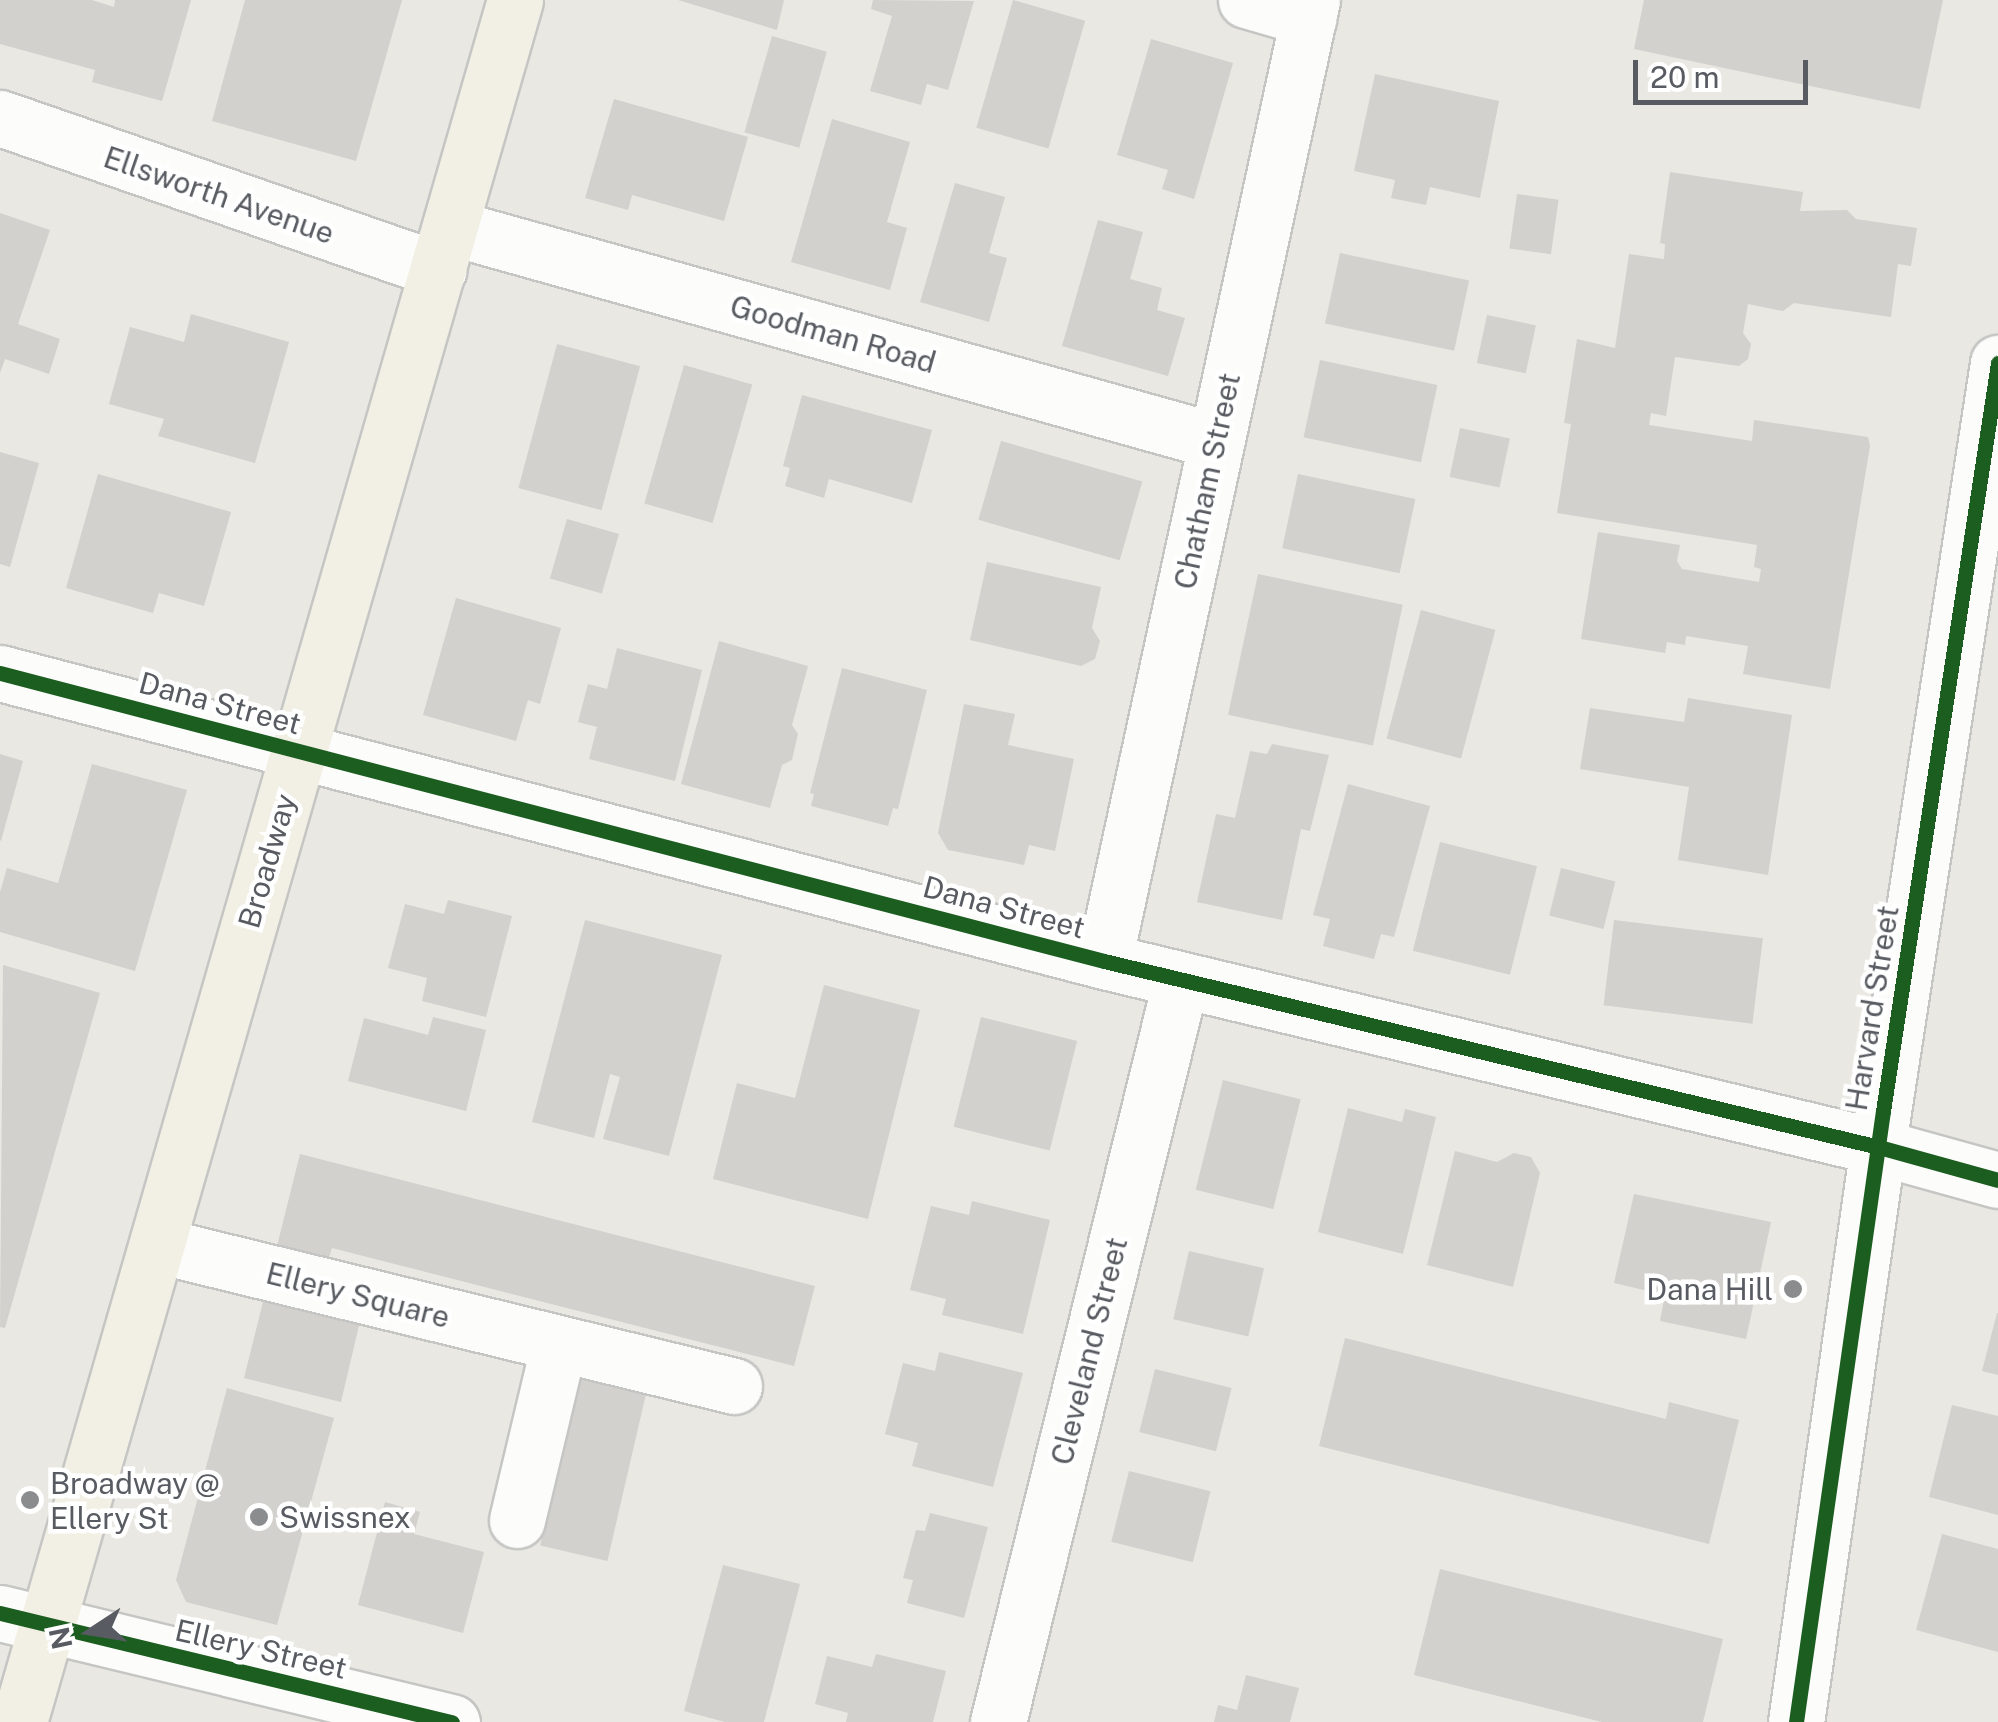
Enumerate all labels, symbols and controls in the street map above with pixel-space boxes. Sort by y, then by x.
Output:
scale bar [1638,40,1813,102]
text: 20 m [1650,59,1719,95]
street label: Ellsworth Avenue [99,139,339,251]
street label: Goodman Road [726,287,940,381]
street label: Chatham Street [1167,370,1247,592]
street label: Dana Street [135,664,305,742]
street label: Broadway [231,790,303,932]
street label: Dana Street [919,868,1089,946]
street label: Harvard Street [1838,903,1906,1113]
street label: Cleveland Street [1043,1234,1135,1468]
street label: Ellery Square [262,1255,454,1335]
place label: Dana Hill [1646,1271,1773,1307]
marker: Dana Hill [1782,1278,1804,1300]
place label: Broadway @ Ellery St [50,1465,220,1536]
marker: Broadway @ Ellery St [19,1489,41,1511]
place label: Swissnex [279,1499,411,1535]
marker: Swissnex [248,1506,270,1528]
north arrow [40,1582,140,1682]
street label: Ellery Street [172,1612,350,1686]
text: N [42,1624,79,1652]

